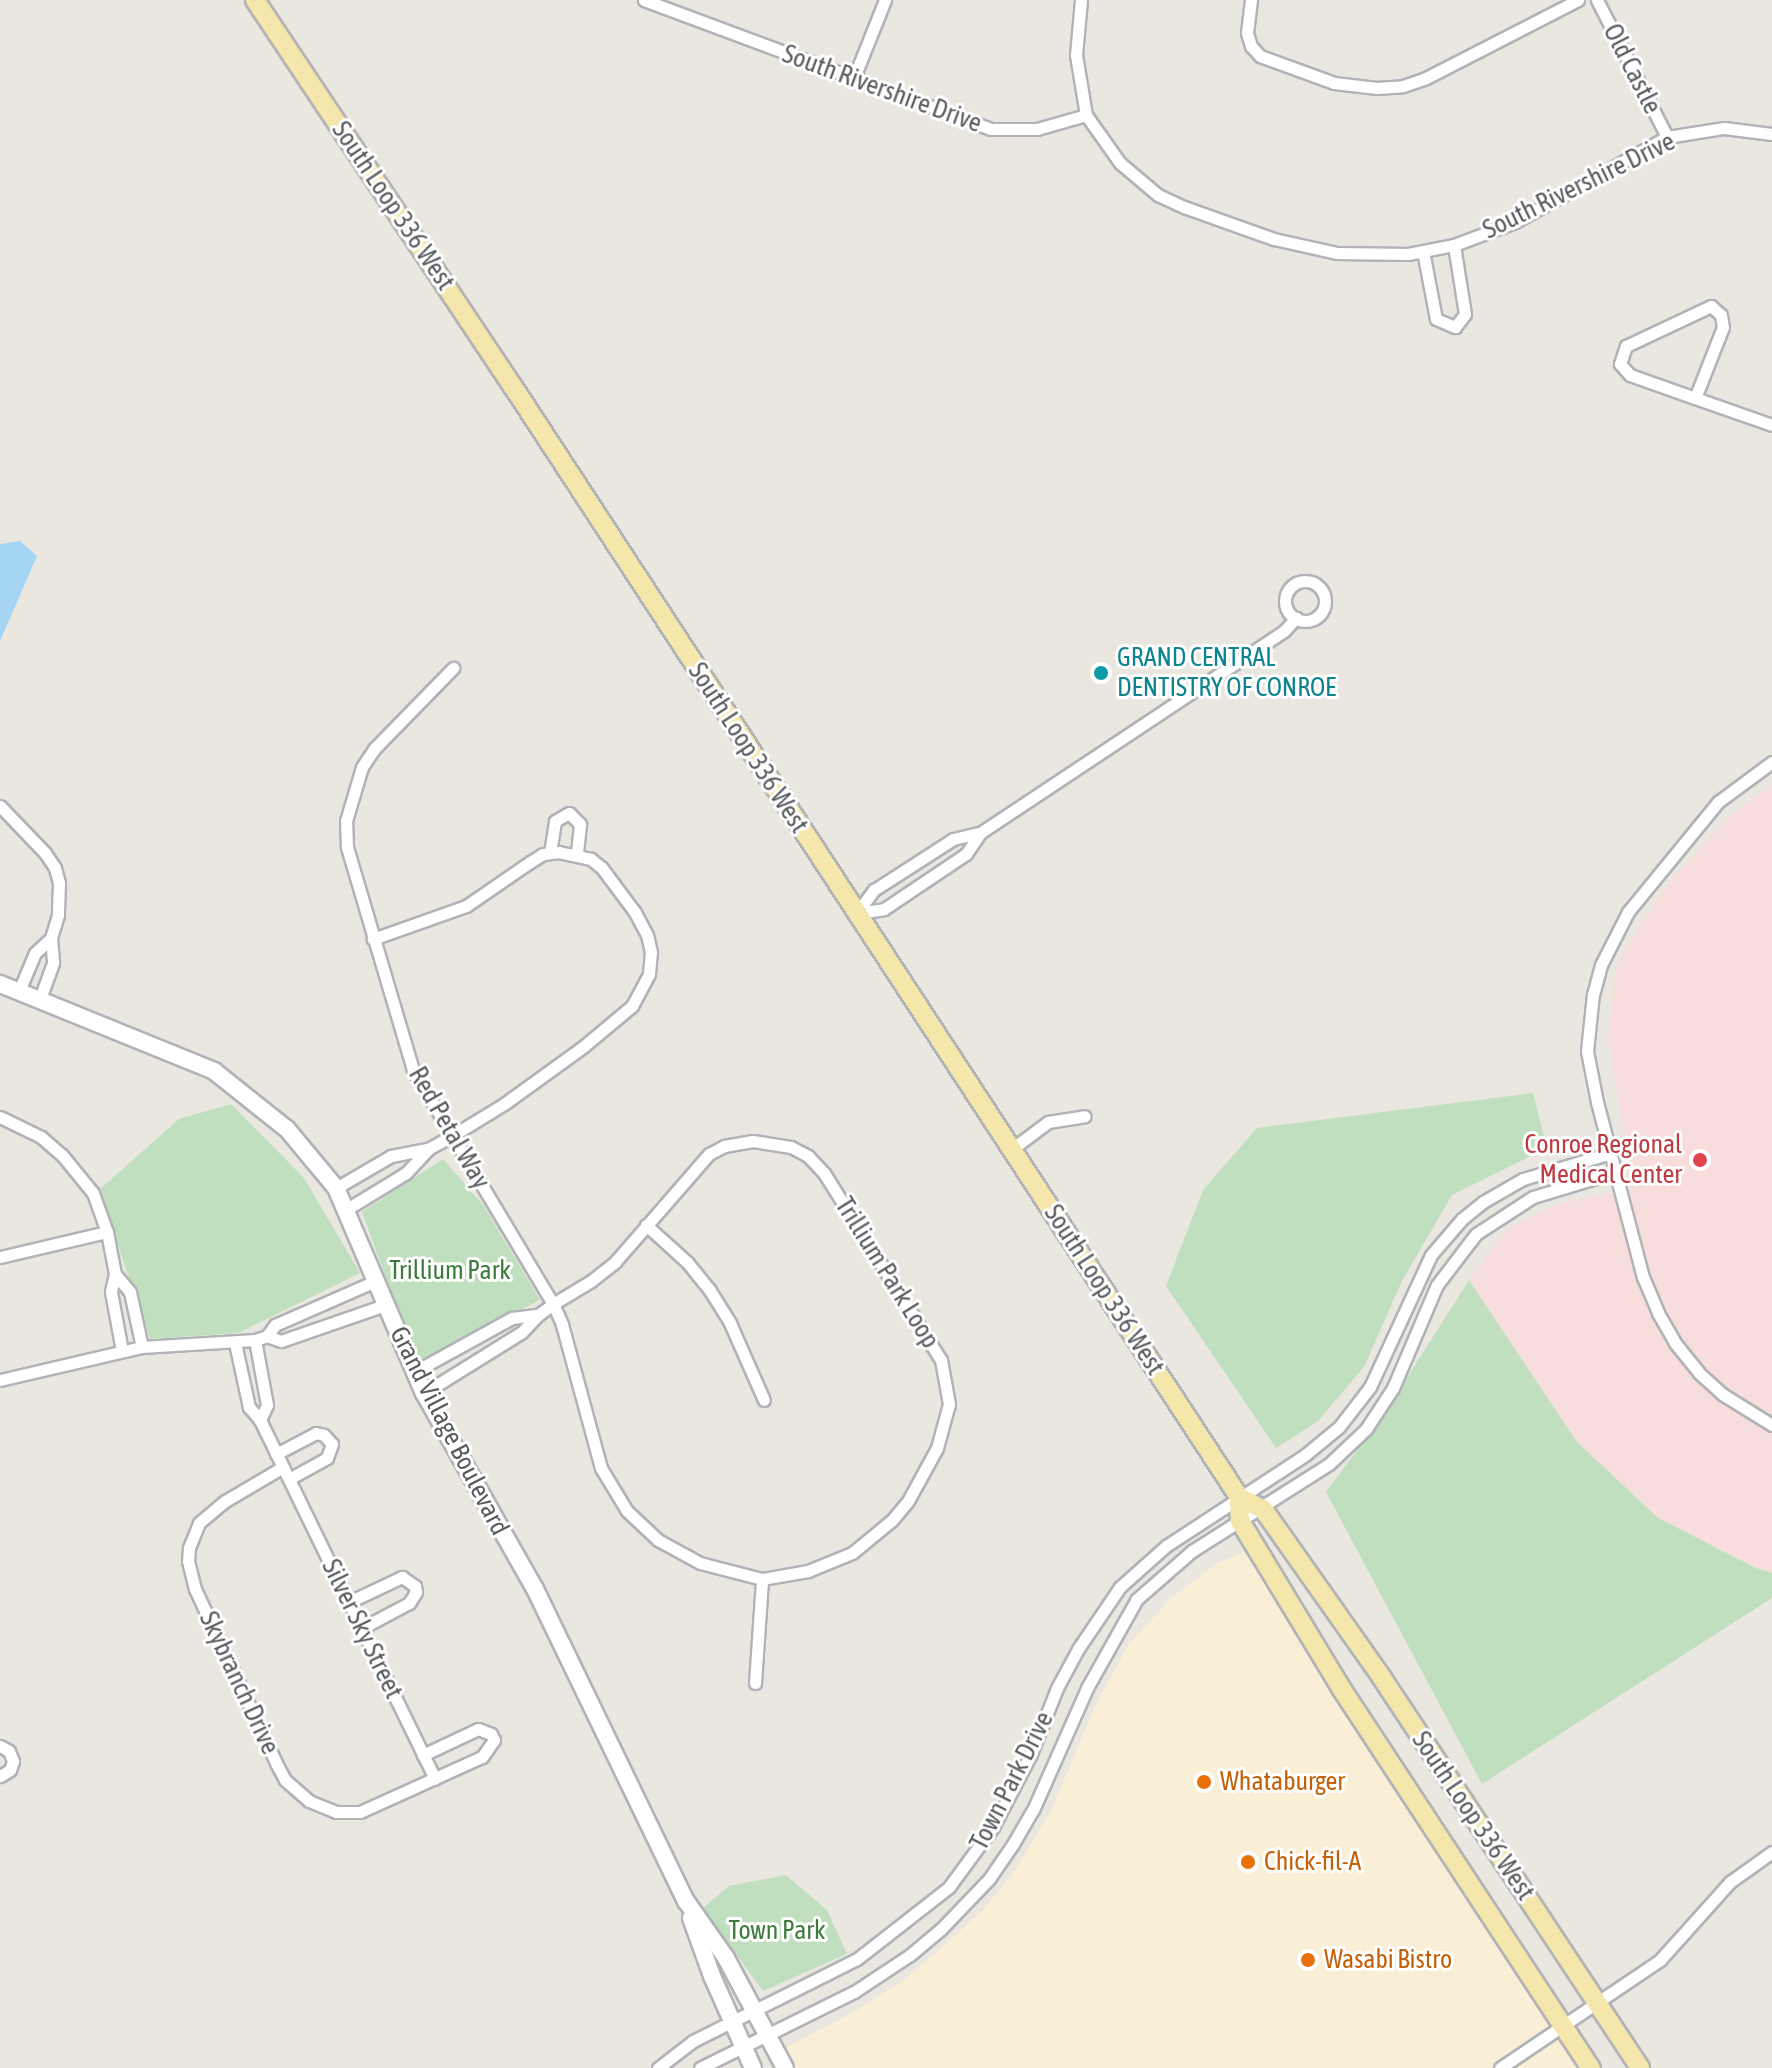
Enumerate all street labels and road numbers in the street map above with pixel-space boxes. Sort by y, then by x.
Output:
street label: Old Castle [1596,19,1668,119]
street label: South Rivershire Drive [778,39,986,139]
street label: South Loop 336 West [325,116,461,296]
street label: South Rivershire Drive [1478,126,1680,246]
street label: South Loop 336 West [681,657,815,839]
street label: Red Petal Way [402,1061,496,1195]
street label: Trillium Park Loop [828,1192,946,1354]
street label: South Loop 336 West [1037,1199,1171,1381]
street label: Grand Village Boulevard [383,1321,515,1541]
street label: Silver Sky Street [315,1554,409,1704]
street label: Skybranch Drive [192,1607,286,1759]
street label: Town Park Drive [964,1707,1060,1855]
street label: South Loop 336 West [1405,1726,1541,1906]

